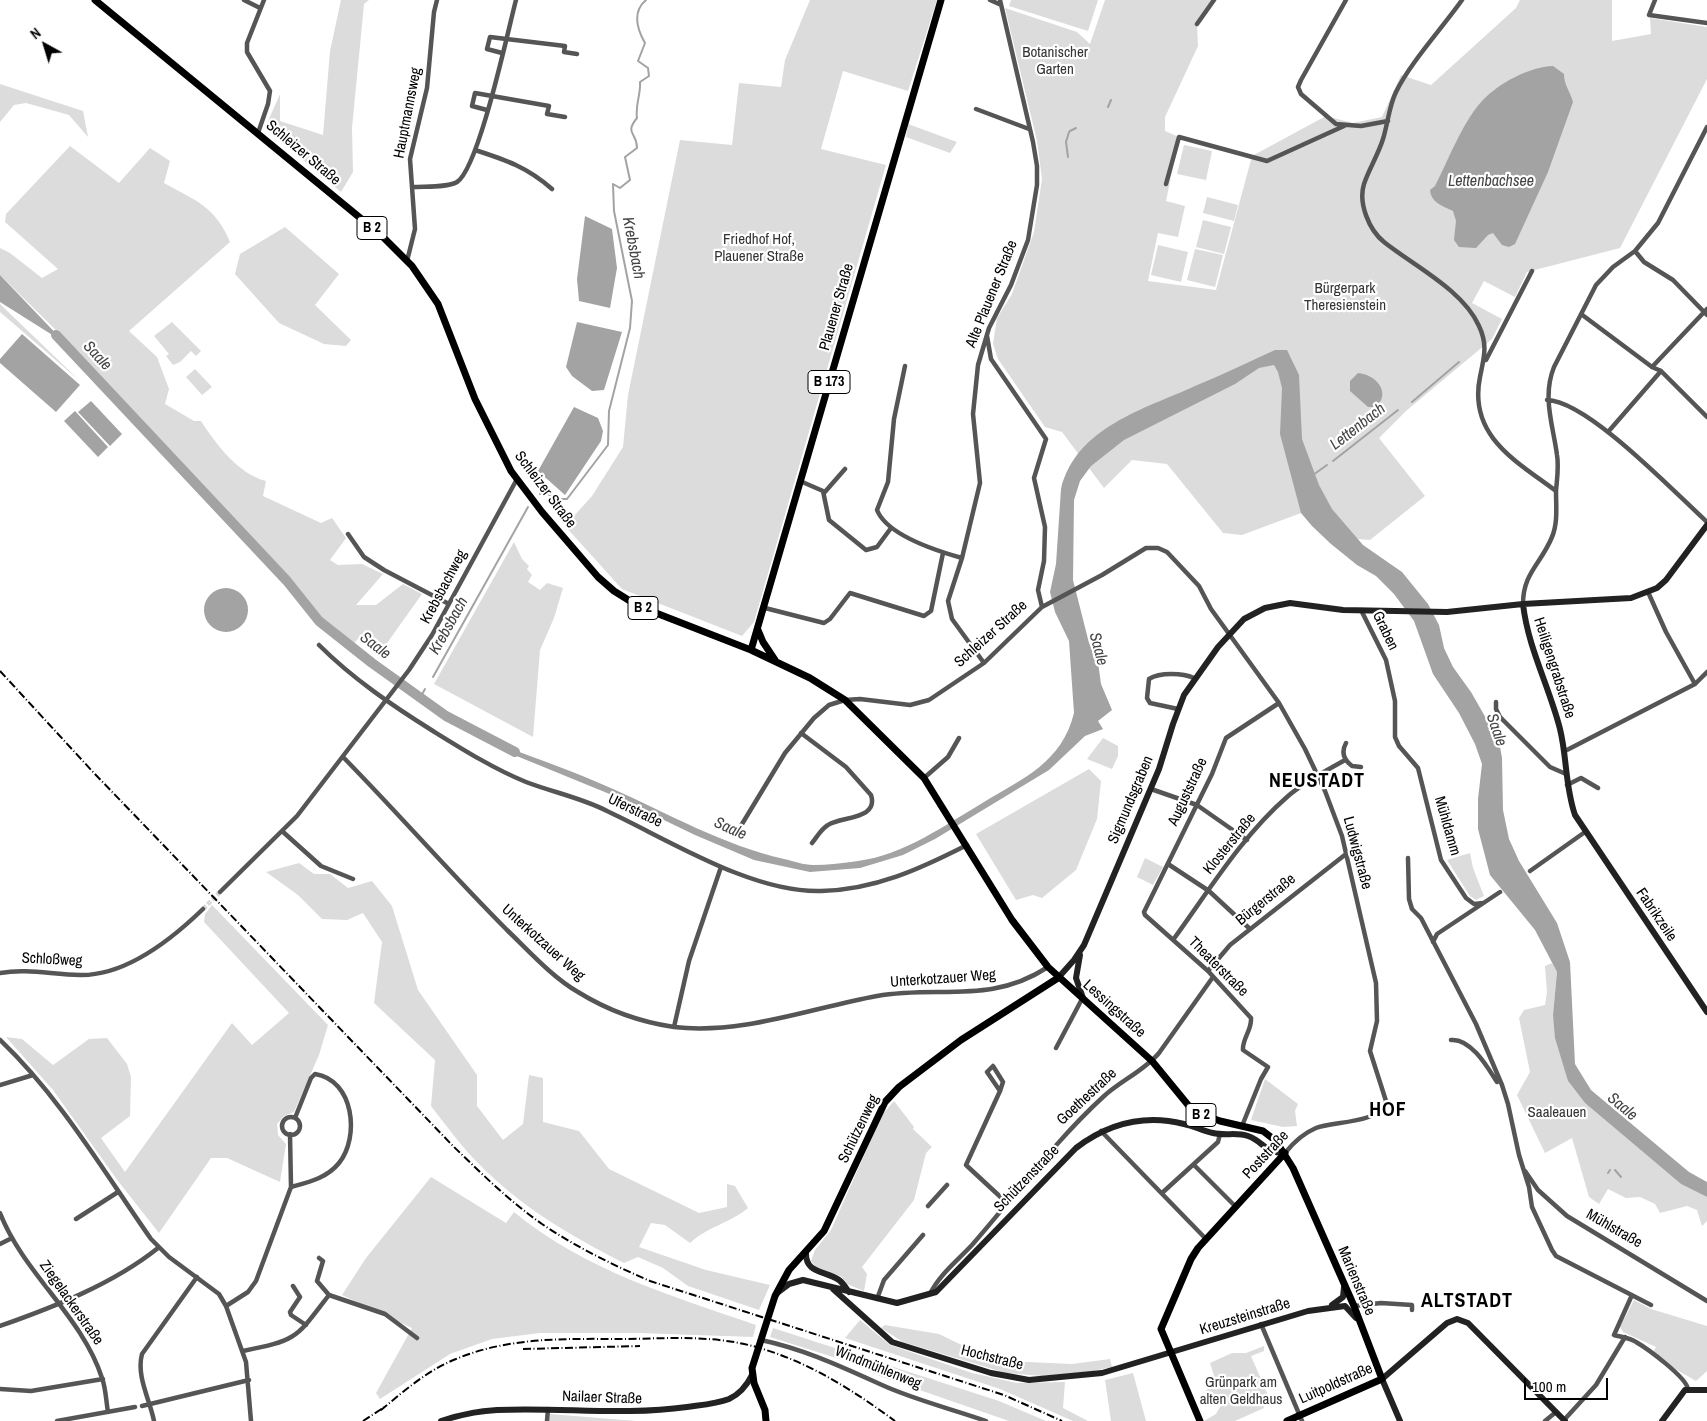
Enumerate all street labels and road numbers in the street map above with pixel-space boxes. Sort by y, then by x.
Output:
street label: Hauptmannsweg [390,66,426,160]
street label: Schleizer Straße [262,117,344,189]
road number: B 2 [357,217,387,240]
street label: Alte Plauener Straße [962,238,1022,350]
street label: Plauener Straße [816,261,858,353]
road number: B 173 [808,371,850,394]
street label: Schleizer Straße [510,448,580,532]
street label: Krebsbachweg [417,547,471,627]
road number: B 2 [628,596,658,620]
street label: Schleizer Straße [951,597,1031,671]
street label: Graben [1368,609,1402,653]
street label: Heiligengrabstraße [1529,615,1579,721]
street label: Sigmundsgraben [1104,753,1158,847]
street label: Auguststraße [1164,755,1212,829]
street label: Uferstraße [605,790,665,832]
street label: Mühldamm [1430,794,1464,858]
street label: Klosterstraße [1200,810,1260,878]
street label: Ludwigstraße [1339,815,1375,891]
street label: Bürgerstraße [1232,870,1300,930]
street label: Fabrikzeile [1632,885,1680,945]
street label: Unterkotzauer Weg [498,901,588,985]
street label: Theaterstraße [1184,933,1252,1001]
street label: Schloßweg [21,949,83,971]
street label: Unterkotzauer Weg [890,966,996,992]
street label: Lessingstraße [1079,976,1149,1042]
street label: Goethestraße [1053,1065,1121,1129]
street label: Schützenweg [835,1092,883,1166]
road number: B 2 [1186,1104,1216,1126]
street label: Poststraße [1239,1127,1293,1183]
street label: Schützenstraße [991,1142,1063,1216]
street label: Mühlstraße [1583,1206,1645,1252]
street label: Marienstraße [1333,1244,1379,1318]
street label: Ziegelackerstraße [35,1257,107,1349]
street label: Kreuzsteinstraße [1198,1295,1292,1339]
street label: Windmühlenweg [832,1342,924,1394]
street label: Hochstraße [959,1342,1025,1374]
street label: Luitpoldstraße [1296,1360,1376,1408]
street label: Nailaer Straße [562,1388,642,1408]

